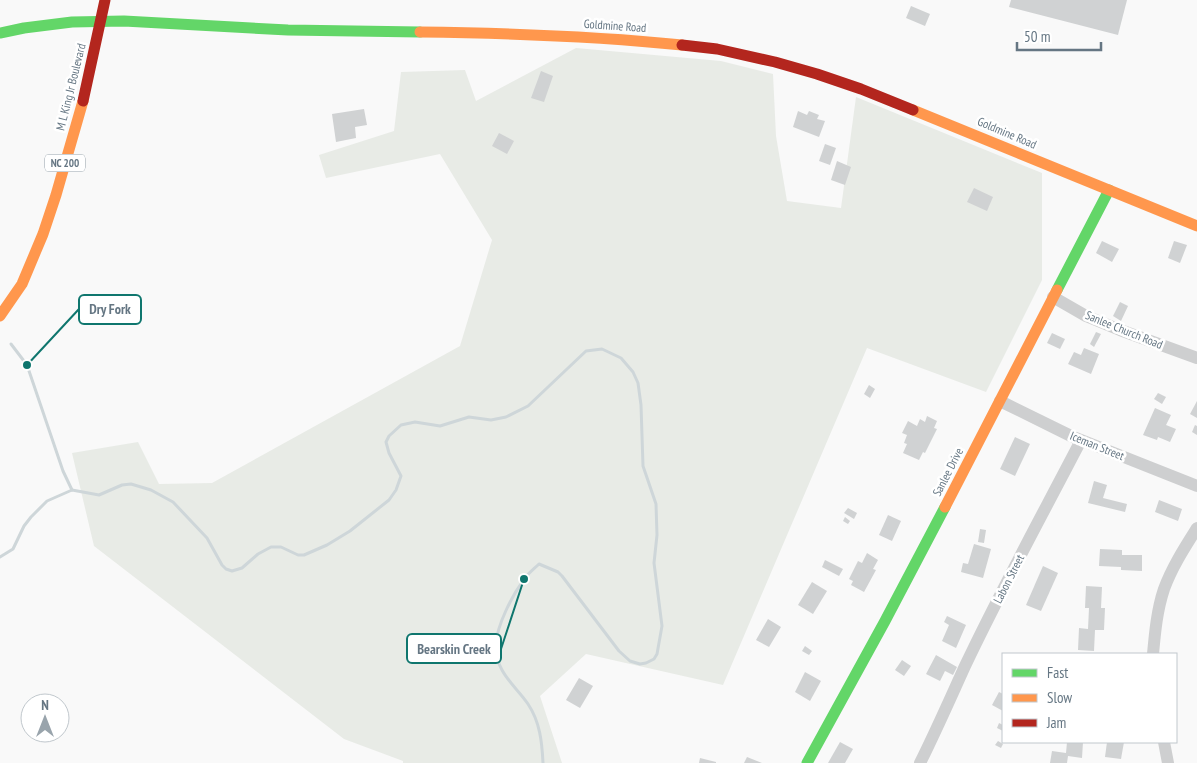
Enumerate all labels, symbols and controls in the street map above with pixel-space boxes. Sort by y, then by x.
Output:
street label: Goldmine Road [583,16,647,35]
scale bar [1017,20,1101,52]
text: 50 m [1024,27,1050,46]
street label: M L King Jr Boulevard [52,42,89,132]
street label: Goldmine Road [975,113,1039,152]
road number: NC 200 [45,154,85,172]
callout: Dry Fork [79,295,141,324]
text: Dry Fork [89,300,131,318]
street label: Sanlee Church Road [1083,307,1165,352]
street label: Iceman Street [1068,428,1127,463]
street label: Sanlee Drive [929,445,966,498]
street label: Labon Street [990,551,1028,606]
callout: Bearskin Creek [407,634,501,663]
text: Bearskin Creek [417,640,491,658]
legend [1002,653,1177,743]
text: Fast [1047,663,1068,682]
text: Slow [1047,688,1072,707]
north arrow [20,693,70,743]
text: N [41,696,49,714]
text: Jam [1046,713,1066,732]

